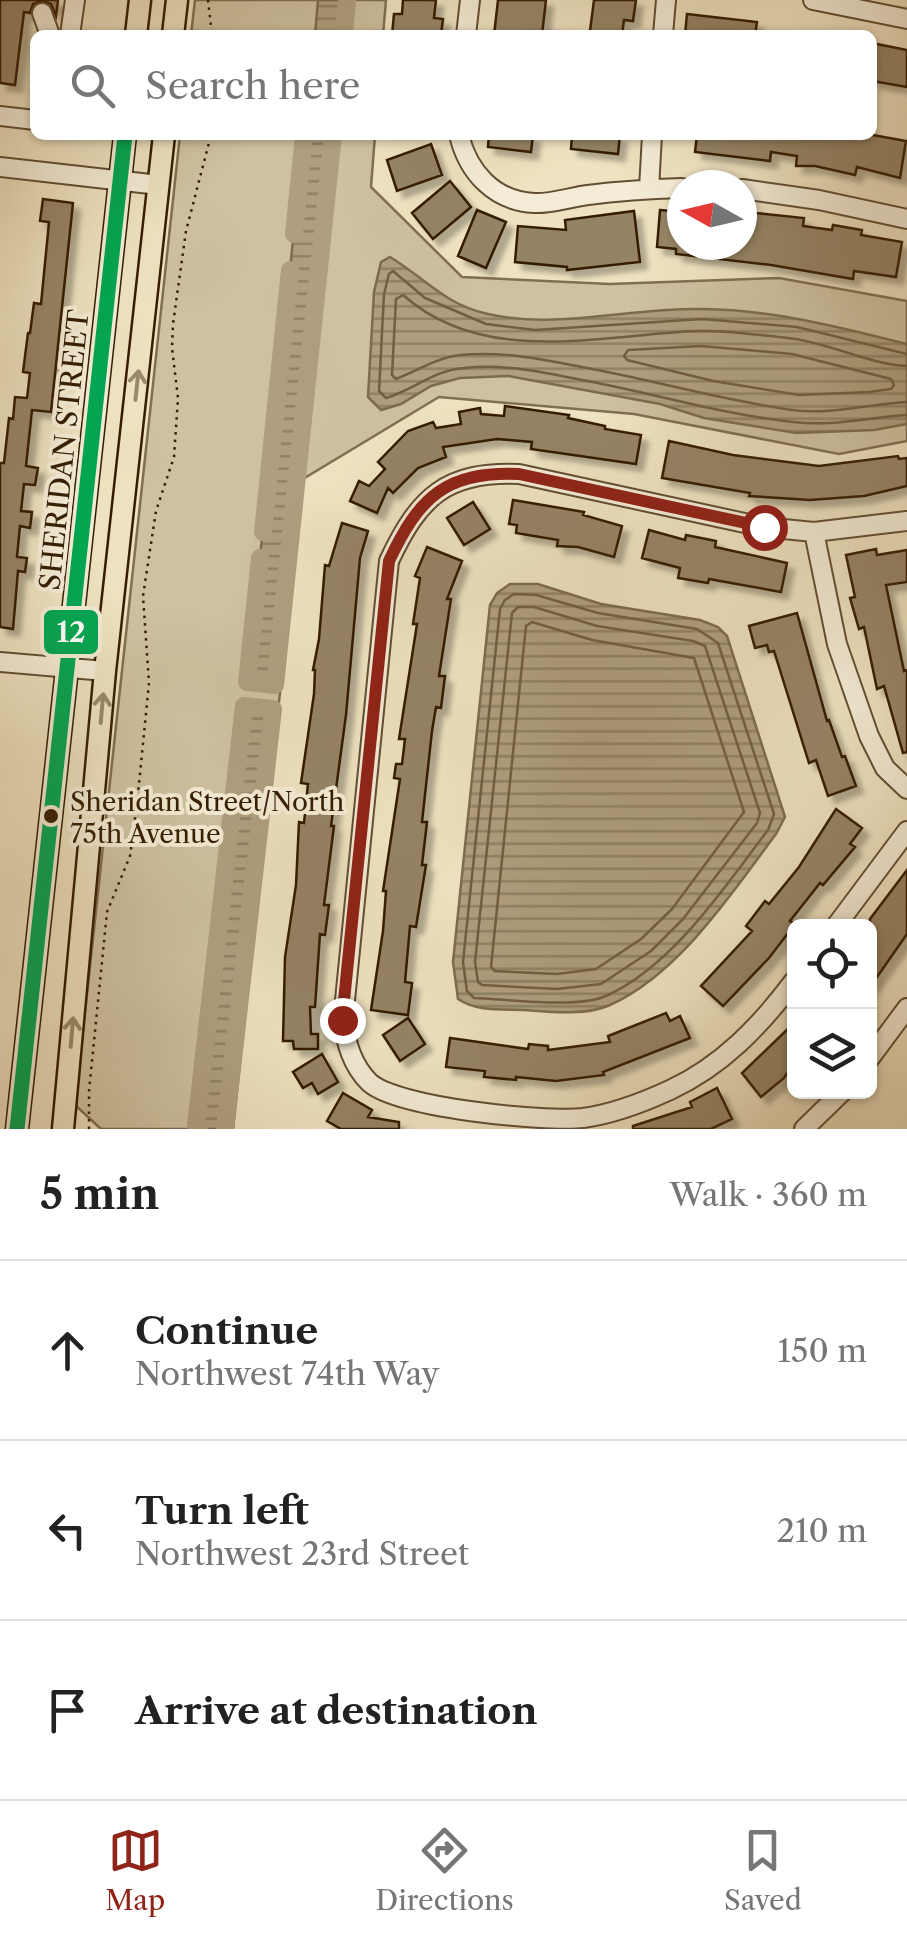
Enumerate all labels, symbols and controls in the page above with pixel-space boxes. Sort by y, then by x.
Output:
search box [30,30,877,140]
icon: search [65,58,120,113]
text: Search here [145,62,360,109]
north arrow [667,170,757,260]
street label: SHERIDAN STREET [32,308,96,592]
one-way arrow [128,370,147,402]
route start [742,505,788,551]
line badge: 12 [42,608,100,656]
text: 12 [56,615,86,649]
one-way arrow [93,693,112,725]
place label: Sheridan Street/North 75th Avenue [70,786,344,850]
marker: Sheridan Street/North 75th Avenue [41,806,61,826]
map controls [787,919,877,1099]
button: locate [787,919,877,1009]
route end [320,998,366,1044]
button: layers [787,1009,877,1099]
one-way arrow [63,1016,82,1048]
text: 5 min [40,1168,159,1220]
text: Walk · 360 m [670,1175,867,1214]
text: Continue [135,1307,318,1354]
icon: ahead [40,1323,95,1378]
text: 150 m [778,1331,867,1370]
text: Northwest 74th Way [135,1354,439,1393]
text: Turn left [135,1487,309,1534]
icon: left [40,1503,95,1558]
text: 210 m [777,1511,867,1550]
text: Northwest 23rd Street [135,1534,469,1573]
icon: arrive [40,1683,95,1738]
text: Arrive at destination [135,1687,538,1734]
tab: Map [105,1823,165,1917]
tab: Directions [375,1823,514,1917]
tab: Saved [724,1823,802,1917]

